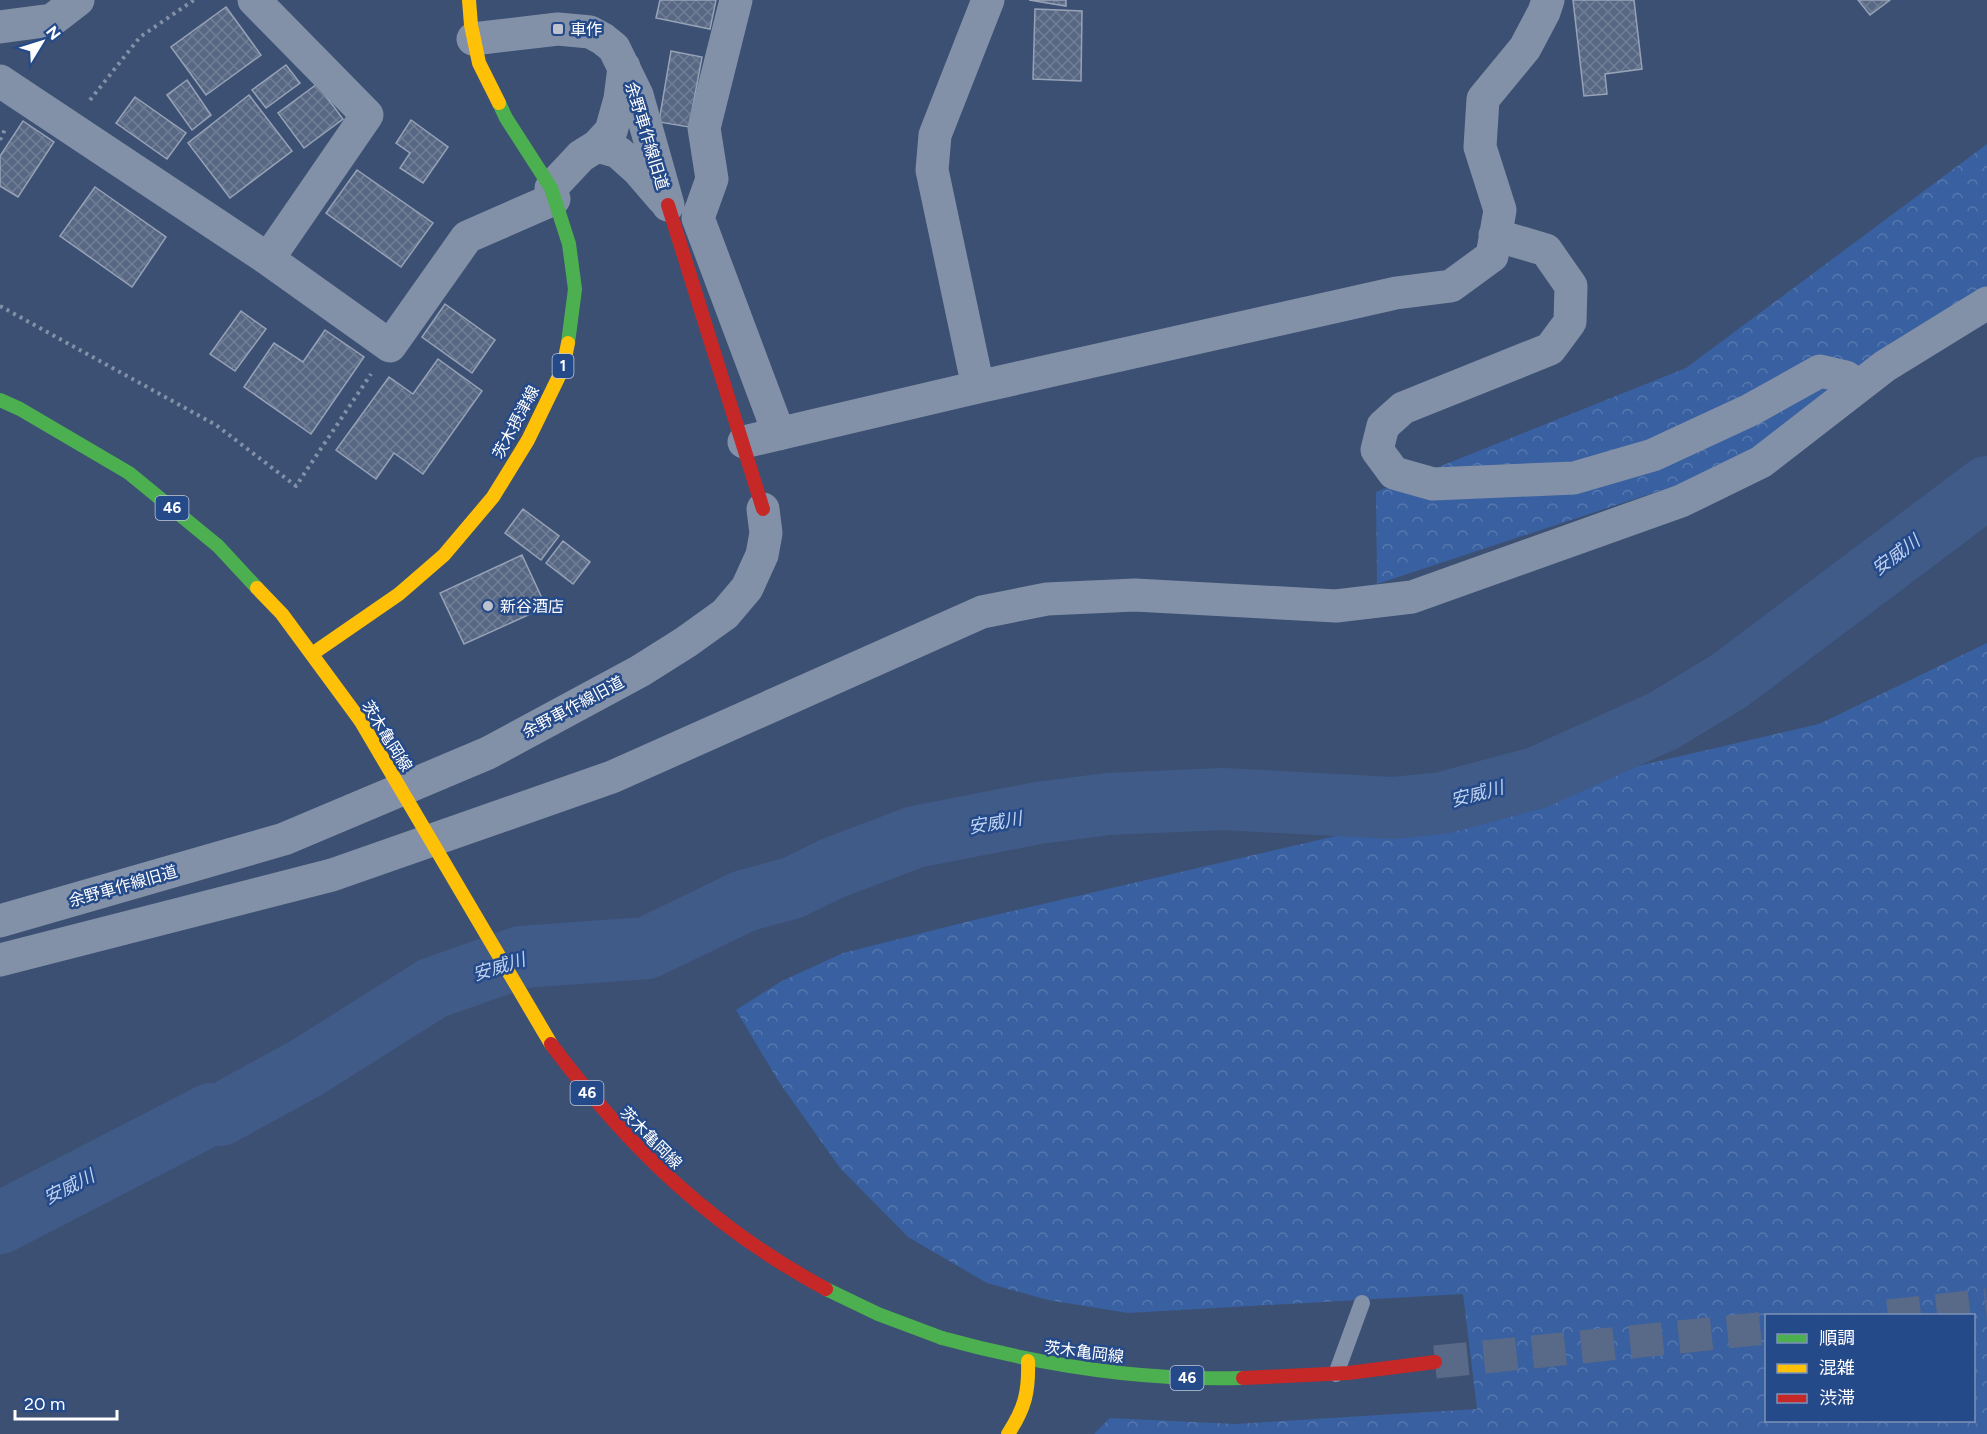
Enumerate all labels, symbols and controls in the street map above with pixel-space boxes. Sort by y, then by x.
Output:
north arrow [12,12,72,72]
place label: 車作 [570,20,602,39]
text: N [42,22,65,44]
marker: 車作 [551,22,565,36]
street label: 余野車作線旧道 [622,80,672,192]
road number: 1 [552,354,574,378]
street label: 茨木摂津線 [489,382,543,462]
road number: 46 [156,496,188,520]
water label: 安威川 [1868,529,1926,580]
place label: 新谷酒店 [500,597,564,616]
marker: 新谷酒店 [481,599,495,613]
street label: 余野車作線旧道 [519,672,627,742]
street label: 茨木亀岡線 [358,697,416,775]
water label: 安威川 [1448,776,1508,812]
water label: 安威川 [967,807,1025,839]
street label: 余野車作線旧道 [67,861,179,911]
water label: 安威川 [470,948,530,985]
road number: 46 [570,1081,604,1105]
street label: 茨木亀岡線 [616,1103,686,1173]
water label: 安威川 [40,1164,100,1209]
legend [1765,1314,1975,1422]
text: 順調 [1819,1327,1855,1349]
street label: 茨木亀岡線 [1043,1338,1125,1366]
text: 混雑 [1819,1357,1855,1379]
road number: 46 [1170,1366,1204,1390]
scale bar [15,1383,117,1421]
text: 渋滞 [1819,1387,1855,1409]
text: 20 m [24,1393,65,1415]

